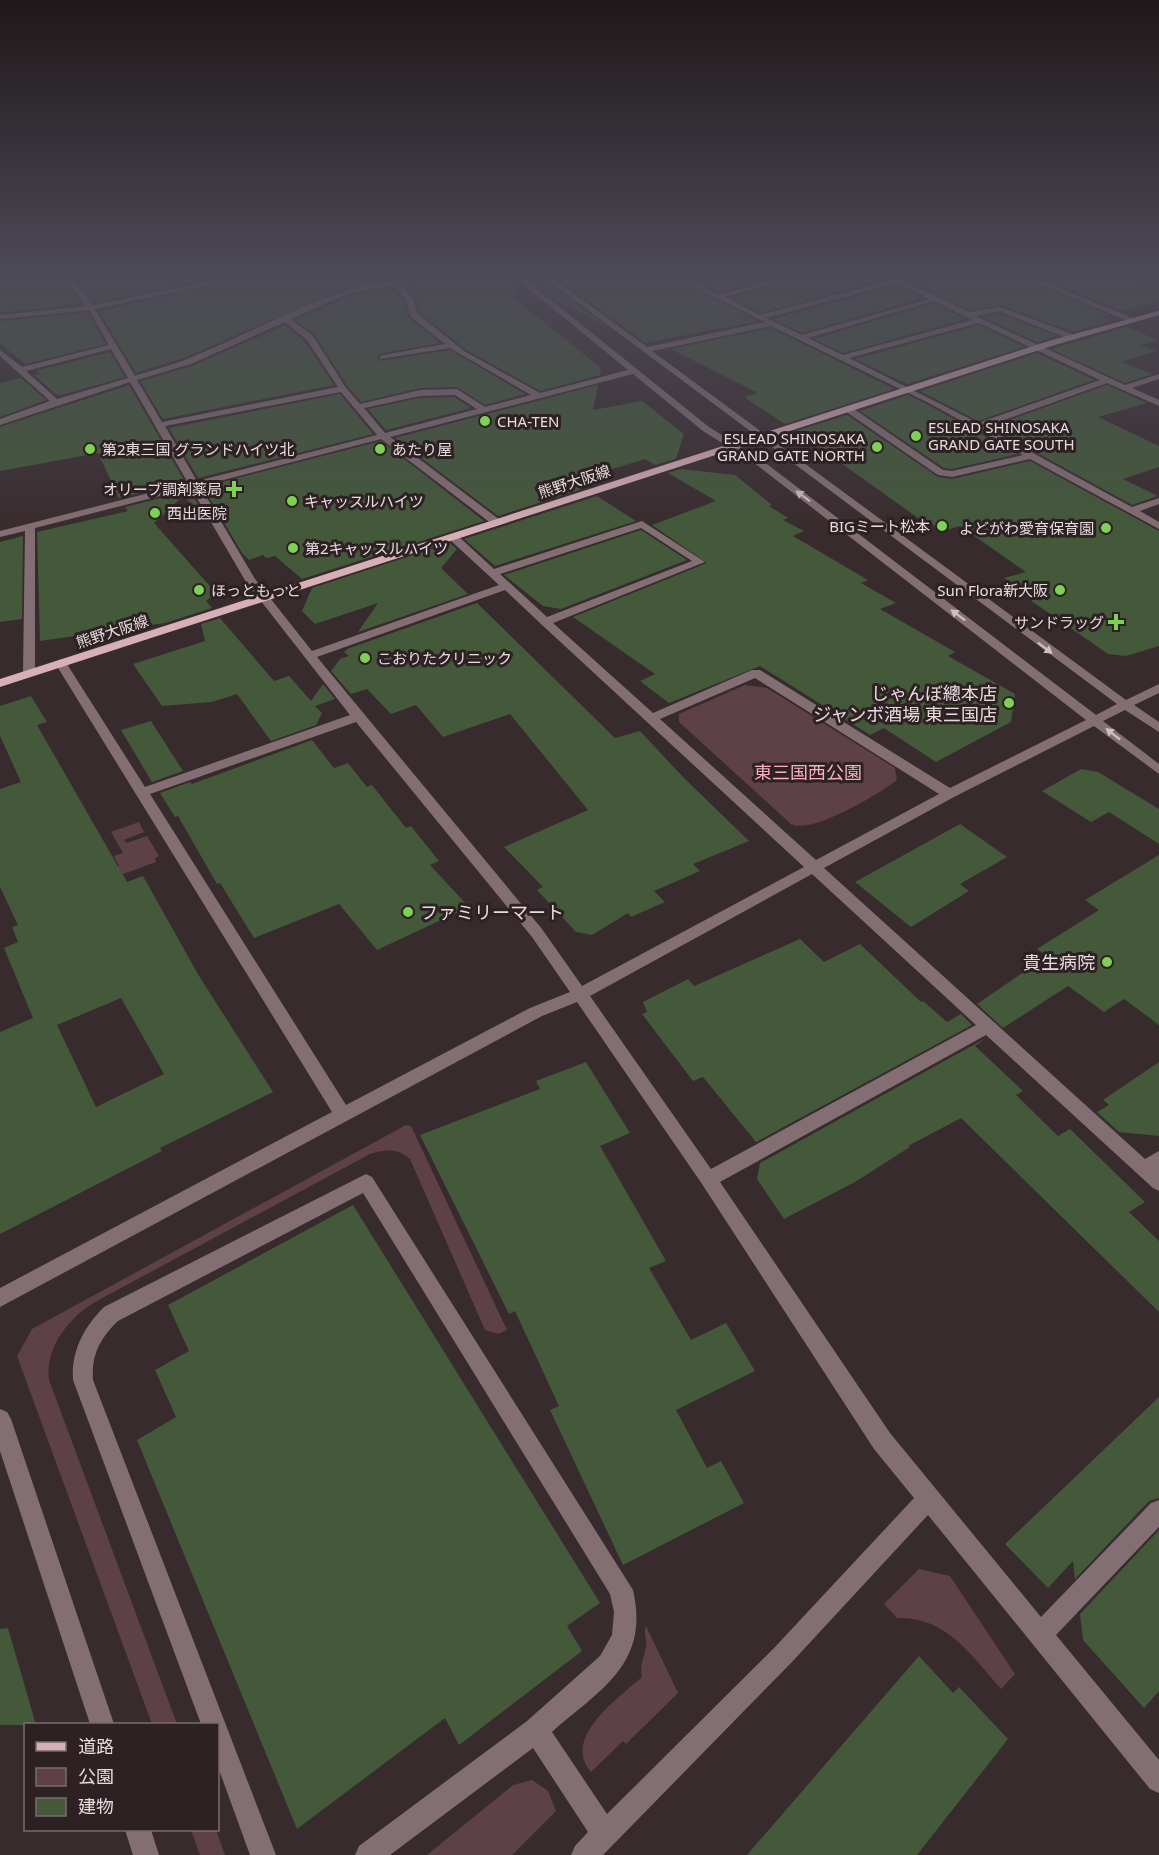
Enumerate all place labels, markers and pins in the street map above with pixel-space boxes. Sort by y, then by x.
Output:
place label: CHA-TEN [497,411,560,431]
marker: CHA-TEN [478,414,492,428]
place label: ESLEAD SHINOSAKA GRAND GATE SOUTH [928,417,1075,454]
place label: ESLEAD SHINOSAKA GRAND GATE NORTH [717,428,865,465]
marker: ESLEAD SHINOSAKA GRAND GATE SOUTH [909,429,923,443]
place label: 第2東三国 グランドハイツ北 [102,439,294,459]
place label: あたり屋 [392,439,452,459]
marker: ESLEAD SHINOSAKA GRAND GATE NORTH [870,440,884,454]
marker: 第2東三国 グランドハイツ北 [83,442,97,456]
marker: あたり屋 [373,442,387,456]
place label: オリーブ調剤薬局 [103,479,222,499]
marker: オリーブ調剤薬局 [227,482,241,496]
place label: キャッスルハイツ [304,491,424,511]
marker: キャッスルハイツ [285,494,299,508]
place label: 西出医院 [167,503,227,523]
marker: 西出医院 [148,506,162,520]
place label: BIGミート松本 [829,516,930,536]
place label: よどがわ愛育保育園 [959,518,1094,538]
marker: BIGミート松本 [935,519,949,533]
marker: よどがわ愛育保育園 [1099,521,1113,535]
place label: 第2キャッスルハイツ [305,538,448,558]
marker: 第2キャッスルハイツ [286,541,300,555]
place label: ほっともっと [211,580,301,600]
place label: Sun Flora新大阪 [937,580,1048,600]
marker: ほっともっと [192,583,206,597]
marker: Sun Flora新大阪 [1053,583,1067,597]
place label: サンドラッグ [1014,612,1104,632]
marker: サンドラッグ [1109,615,1123,629]
place label: こおりたクリニック [377,648,512,668]
marker: こおりたクリニック [358,651,372,665]
place label: じゃんぼ總本店 ジャンボ酒場 東三国店 [813,681,997,726]
marker: じゃんぼ總本店 ジャンボ酒場 東三国店 [1002,696,1016,710]
place label: ファミリーマート [420,900,564,924]
marker: ファミリーマート [401,905,415,919]
place label: 貴生病院 [1023,950,1095,974]
marker: 貴生病院 [1100,955,1114,969]

